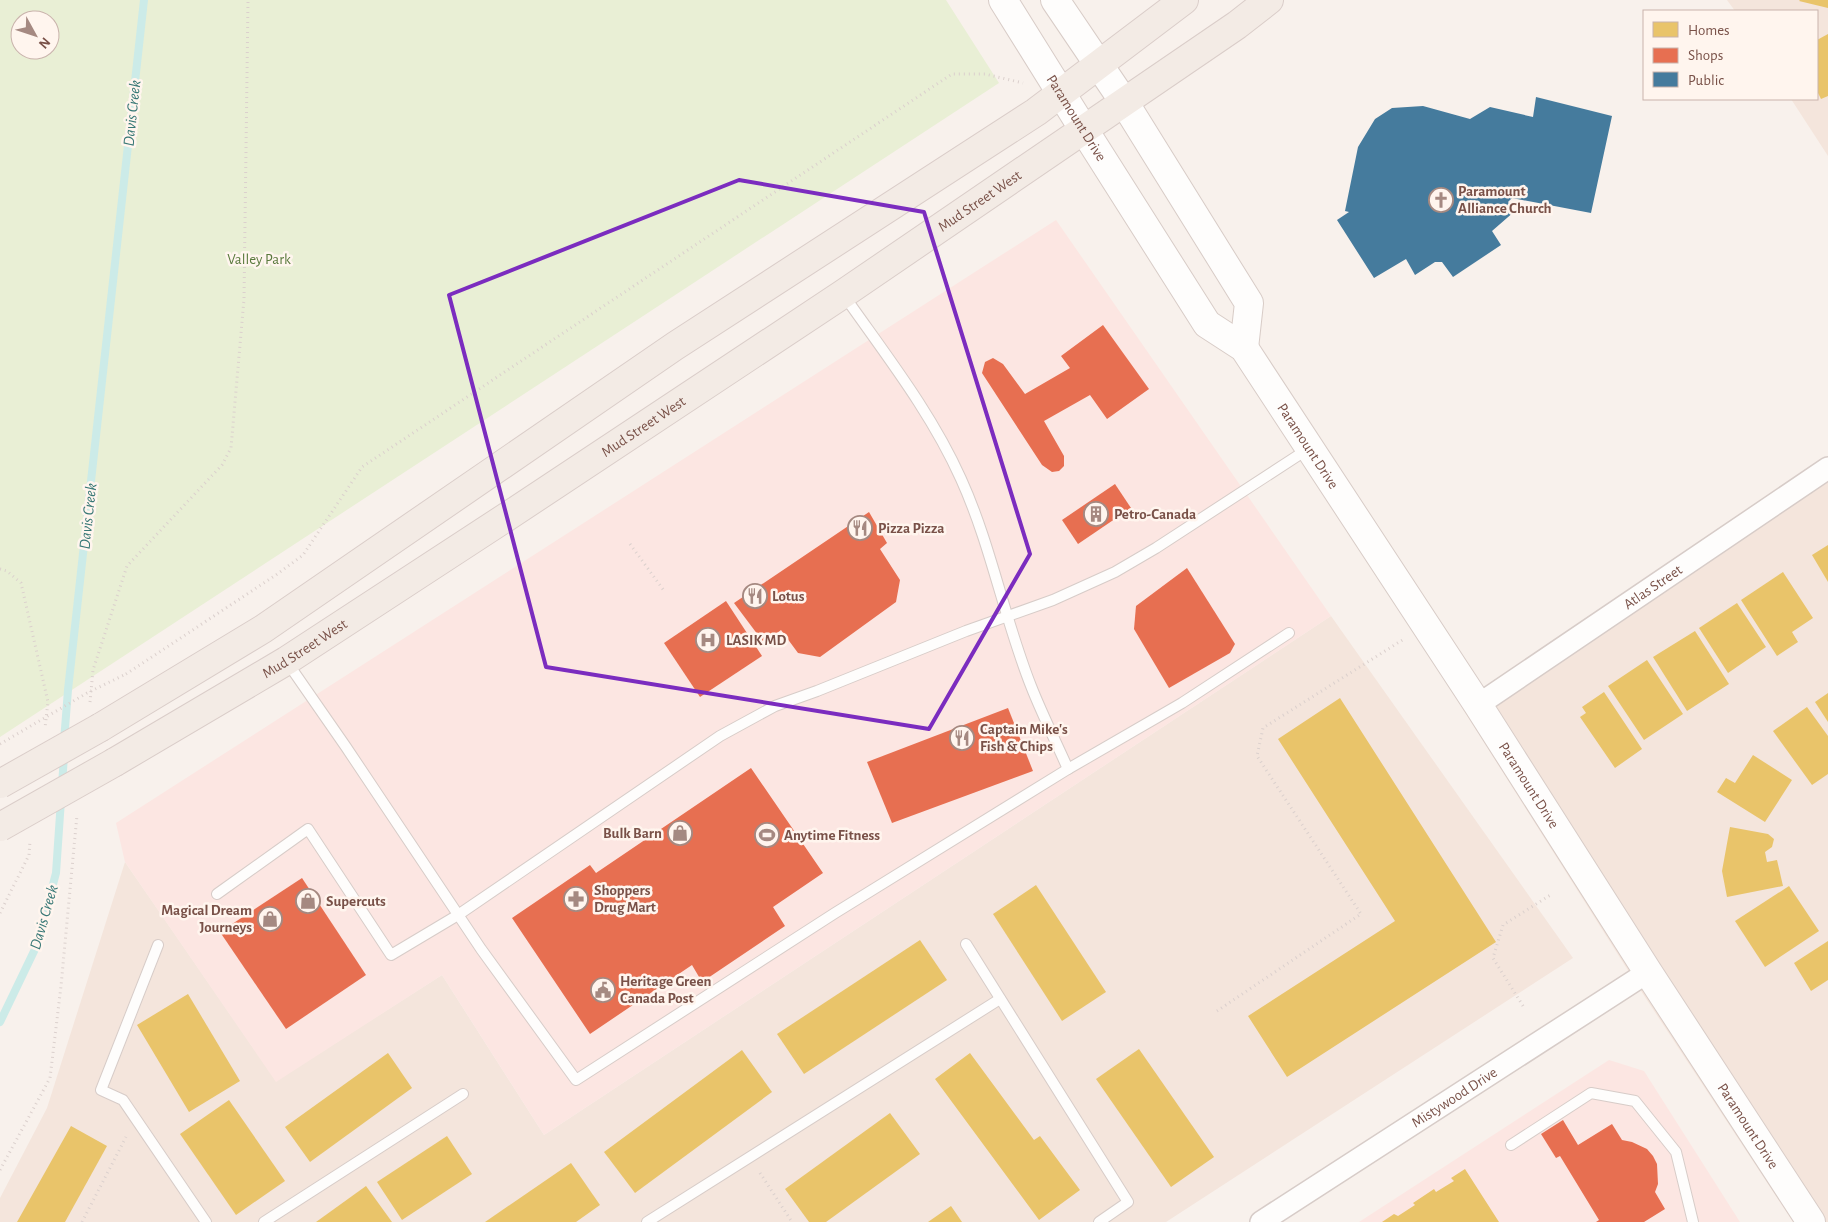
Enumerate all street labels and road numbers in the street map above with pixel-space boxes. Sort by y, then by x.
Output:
street label: Paramount Drive [1044,72,1109,164]
street label: Mud Street West [935,167,1024,235]
street label: Mud Street West [599,394,688,460]
street label: Paramount Drive [1274,401,1341,492]
street label: Atlas Street [1621,562,1685,612]
street label: Mud Street West [260,616,350,681]
street label: Paramount Drive [1496,740,1562,831]
street label: Mistywood Drive [1409,1065,1500,1131]
street label: Paramount Drive [1715,1081,1781,1172]

